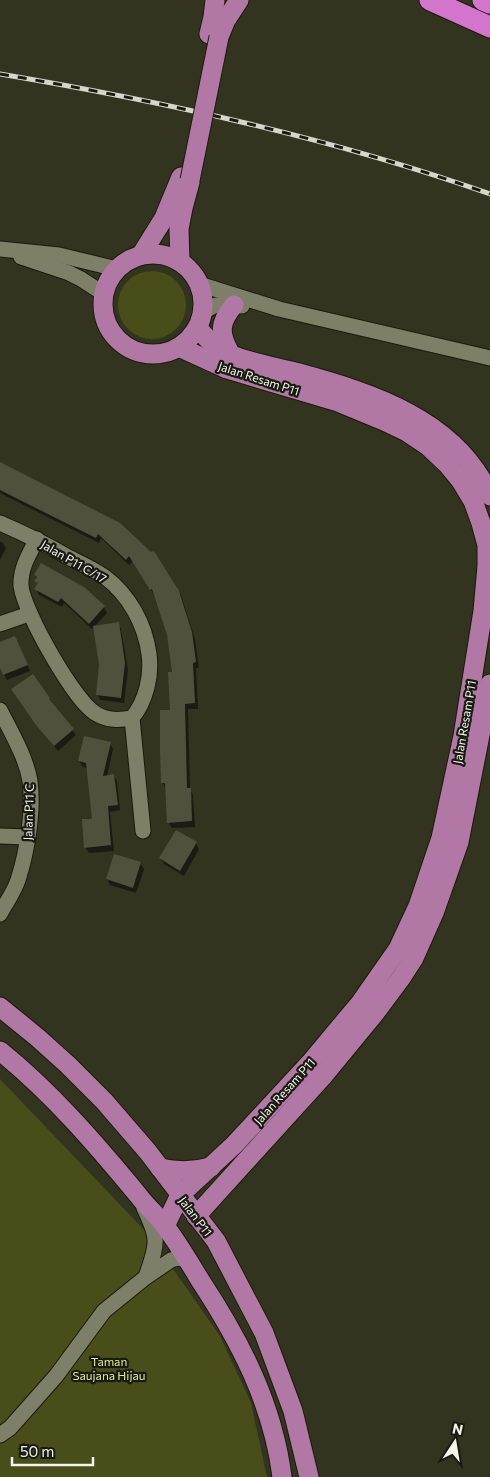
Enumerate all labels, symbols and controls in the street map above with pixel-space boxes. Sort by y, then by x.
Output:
street label: Jalan Resam P11 [216,358,301,399]
street label: Jalan P11 C/17 [38,537,109,586]
street label: Jalan Resam P11 [450,679,479,765]
street label: Jalan P11 C [20,783,37,841]
street label: Jalan Resam P11 [251,1055,318,1128]
street label: Jalan P11 [176,1193,215,1239]
park label: Taman Saujana Hijau [73,1354,145,1382]
north arrow [430,1417,480,1467]
text: N [451,1419,465,1438]
scale bar [12,1434,94,1466]
text: 50 m [20,1442,54,1460]

